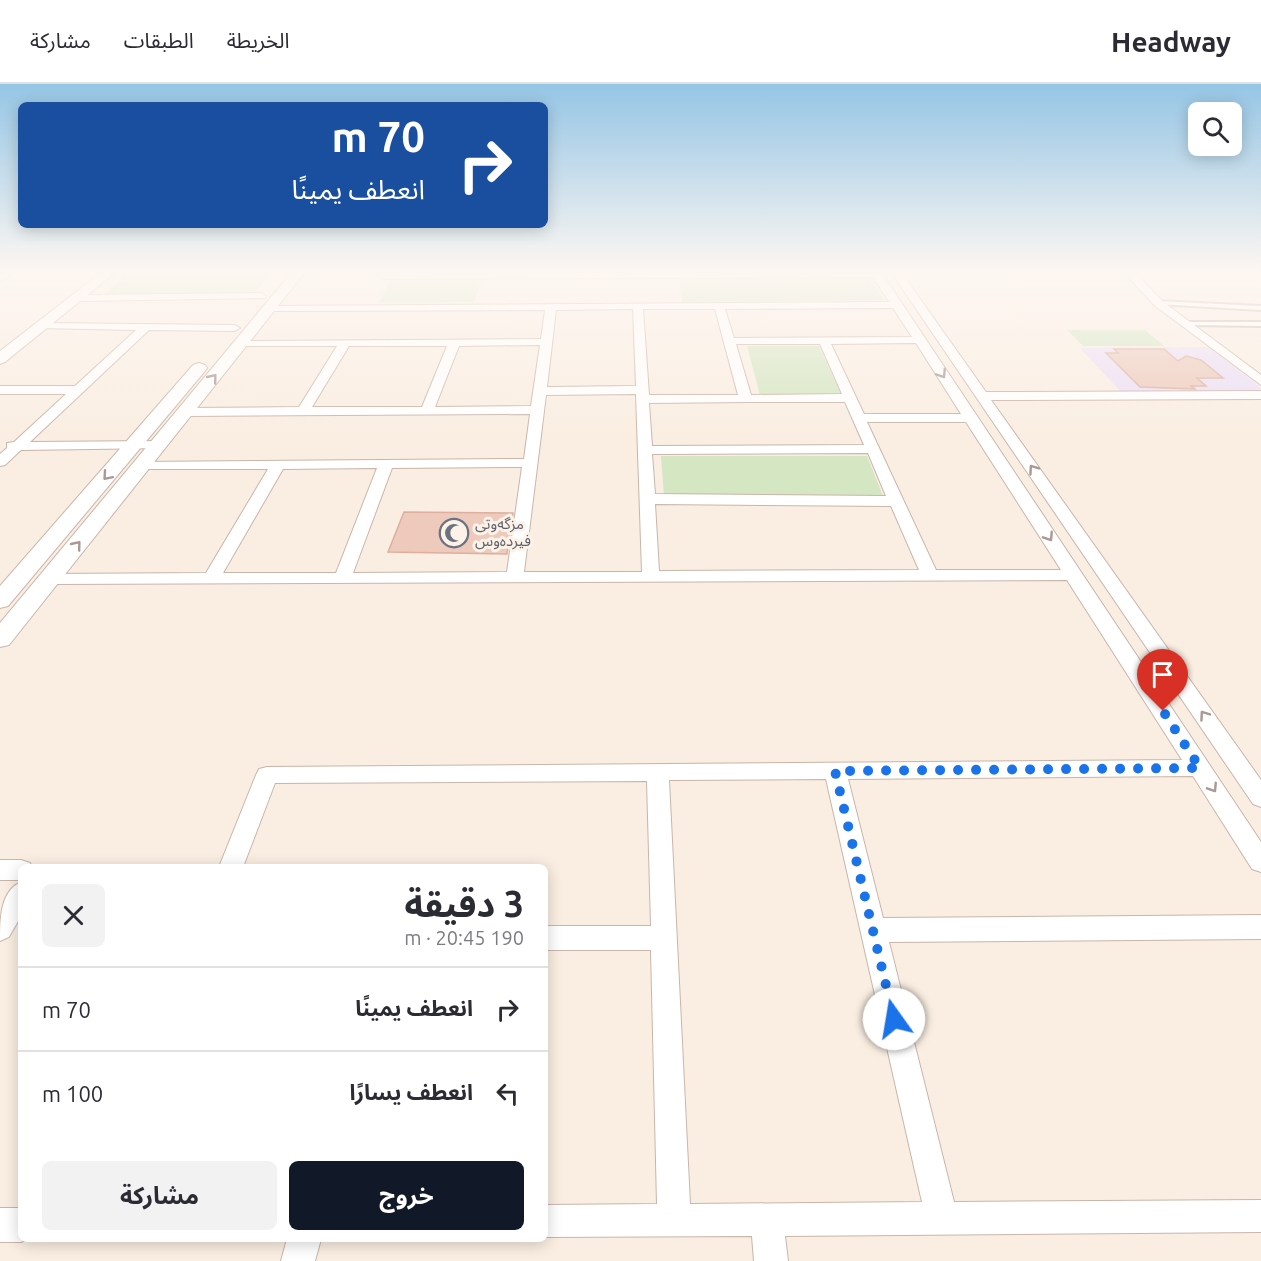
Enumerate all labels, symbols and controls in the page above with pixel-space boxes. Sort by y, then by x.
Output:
text: Headway [1111,26,1231,57]
text: مشاركة [30,28,91,52]
text: الطبقات [124,28,194,52]
text: الخريطة [227,28,290,52]
map controls [1188,102,1242,156]
button: search [1188,102,1242,156]
text: 70 m [331,113,425,160]
icon: right [446,126,524,204]
text: انعطف يمينًا [291,174,425,204]
one-way arrow [934,368,946,378]
one-way arrow [206,374,217,385]
one-way arrow [1029,464,1040,475]
one-way arrow [103,469,114,480]
place label: مزگە‌وتی فیردە‌وس [475,515,531,550]
mosque icon: مزگە‌وتی فیردە‌وس [438,517,470,549]
one-way arrow [1041,531,1053,541]
one-way arrow [69,541,80,552]
pin [1137,649,1188,711]
icon: arrive [1146,658,1179,691]
one-way arrow [1200,711,1211,722]
one-way arrow [1206,781,1217,792]
text: 3 دقيقة [405,883,524,924]
button: close [42,884,105,947]
text: 190 m · 20:45 [404,926,524,949]
position arrow [862,987,926,1051]
icon: right [491,993,524,1026]
text: انعطف يمينًا [355,995,473,1020]
text: 70 m [42,997,91,1022]
icon: left [491,1077,524,1110]
text: انعطف يسارًا [350,1079,473,1104]
text: 100 m [42,1081,103,1106]
button: مشاركة [42,1161,277,1230]
button: خروج [289,1161,524,1230]

